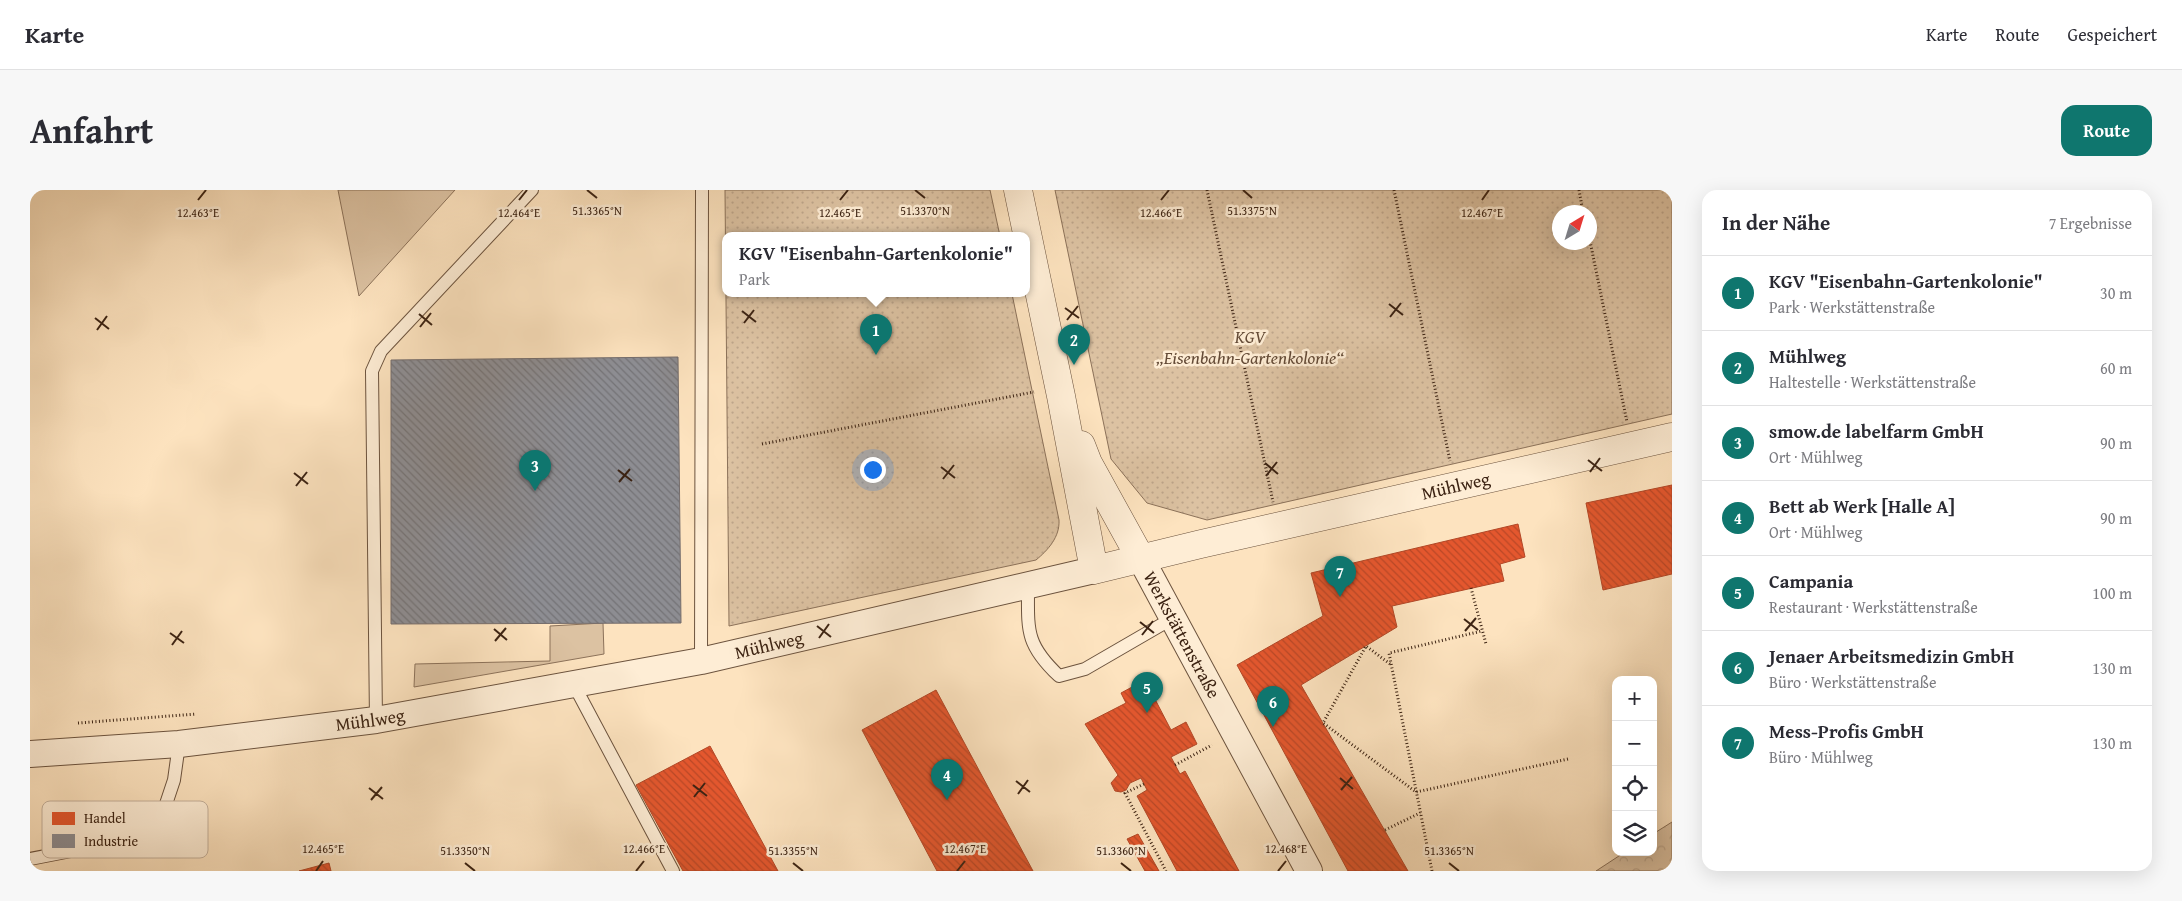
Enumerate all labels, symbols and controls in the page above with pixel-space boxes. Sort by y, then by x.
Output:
text: Karte [25,17,84,52]
text: Karte [1926,21,1967,48]
text: Route [1995,21,2040,48]
text: Gespeichert [2068,21,2157,48]
text: Anfahrt [30,105,153,156]
button: Route [2061,105,2152,156]
text: 51.3365°N [572,202,622,219]
text: 51.3370°N [900,202,950,219]
text: 51.3375°N [1227,202,1277,219]
text: 12.463°E [177,204,219,221]
text: 12.464°E [498,204,540,221]
text: 12.465°E [819,204,861,221]
text: 12.466°E [1140,204,1182,221]
text: 12.467°E [1461,204,1503,221]
north arrow [1552,205,1597,250]
text: In der Nähe [1722,207,1830,238]
text: 7 Ergebnisse [2049,211,2132,235]
popup [722,232,1030,297]
text: KGV "Eisenbahn-Gartenkolonie" [739,239,1013,267]
text: Park [739,267,770,291]
text: KGV "Eisenbahn-Gartenkolonie" [1769,267,2043,295]
text: 1 [1734,281,1742,305]
text: 30 m [2100,281,2132,305]
text: Park · Werkstättenstraße [1769,295,1935,319]
pin: 1 [860,314,892,355]
park label: KGV „Eisenbahn-Gartenkolonie“ [1156,323,1344,371]
pin: 2 [1058,324,1090,365]
text: Mühlweg [1769,342,1846,370]
text: 2 [1734,356,1742,380]
text: 60 m [2100,356,2132,380]
text: Haltestelle · Werkstättenstraße [1769,370,1976,394]
text: smow.de labelfarm GmbH [1769,417,1984,445]
text: 3 [1734,431,1742,455]
text: 90 m [2100,431,2132,455]
text: Ort · Mühlweg [1769,445,1862,469]
pin: 3 [519,450,551,491]
your location [860,457,886,483]
street label: Mühlweg [1419,465,1493,506]
text: Bett ab Werk [Halle A] [1769,492,1954,520]
text: 4 [1734,506,1742,530]
text: 90 m [2100,506,2132,530]
text: Ort · Mühlweg [1769,520,1862,544]
pin: 7 [1324,556,1356,597]
street label: Werkstättenstraße [1137,566,1228,703]
text: Campania [1769,567,1853,595]
text: 5 [1734,581,1742,605]
text: 100 m [2092,581,2132,605]
text: Restaurant · Werkstättenstraße [1769,595,1978,619]
street label: Mühlweg [732,624,806,666]
text: Jenaer Arbeitsmedizin GmbH [1769,642,2014,670]
text: 6 [1734,656,1742,680]
text: 130 m [2092,656,2132,680]
text: Büro · Werkstättenstraße [1769,670,1936,694]
pin: 5 [1131,672,1163,713]
map controls [1612,676,1657,856]
button: + [1612,676,1657,721]
pin: 6 [1257,686,1289,727]
street label: Mühlweg [334,701,407,738]
text: Mess-Profis GmbH [1769,717,1924,745]
button: − [1612,721,1657,766]
text: 7 [1734,731,1742,755]
text: 130 m [2092,731,2132,755]
text: Büro · Mühlweg [1769,745,1873,769]
pin: 4 [931,759,963,800]
button: locate [1612,766,1657,811]
legend [42,801,208,858]
text: Handel [84,808,126,828]
button: layers [1612,811,1657,856]
text: Industrie [84,831,138,851]
text: 12.465°E [302,840,344,857]
text: 12.466°E [623,840,665,857]
text: 12.467°E [944,840,986,857]
text: 12.468°E [1265,840,1307,857]
text: 51.3350°N [440,842,490,859]
text: 51.3355°N [768,842,818,859]
text: 51.3360°N [1096,842,1146,859]
text: 51.3365°N [1424,842,1474,859]

